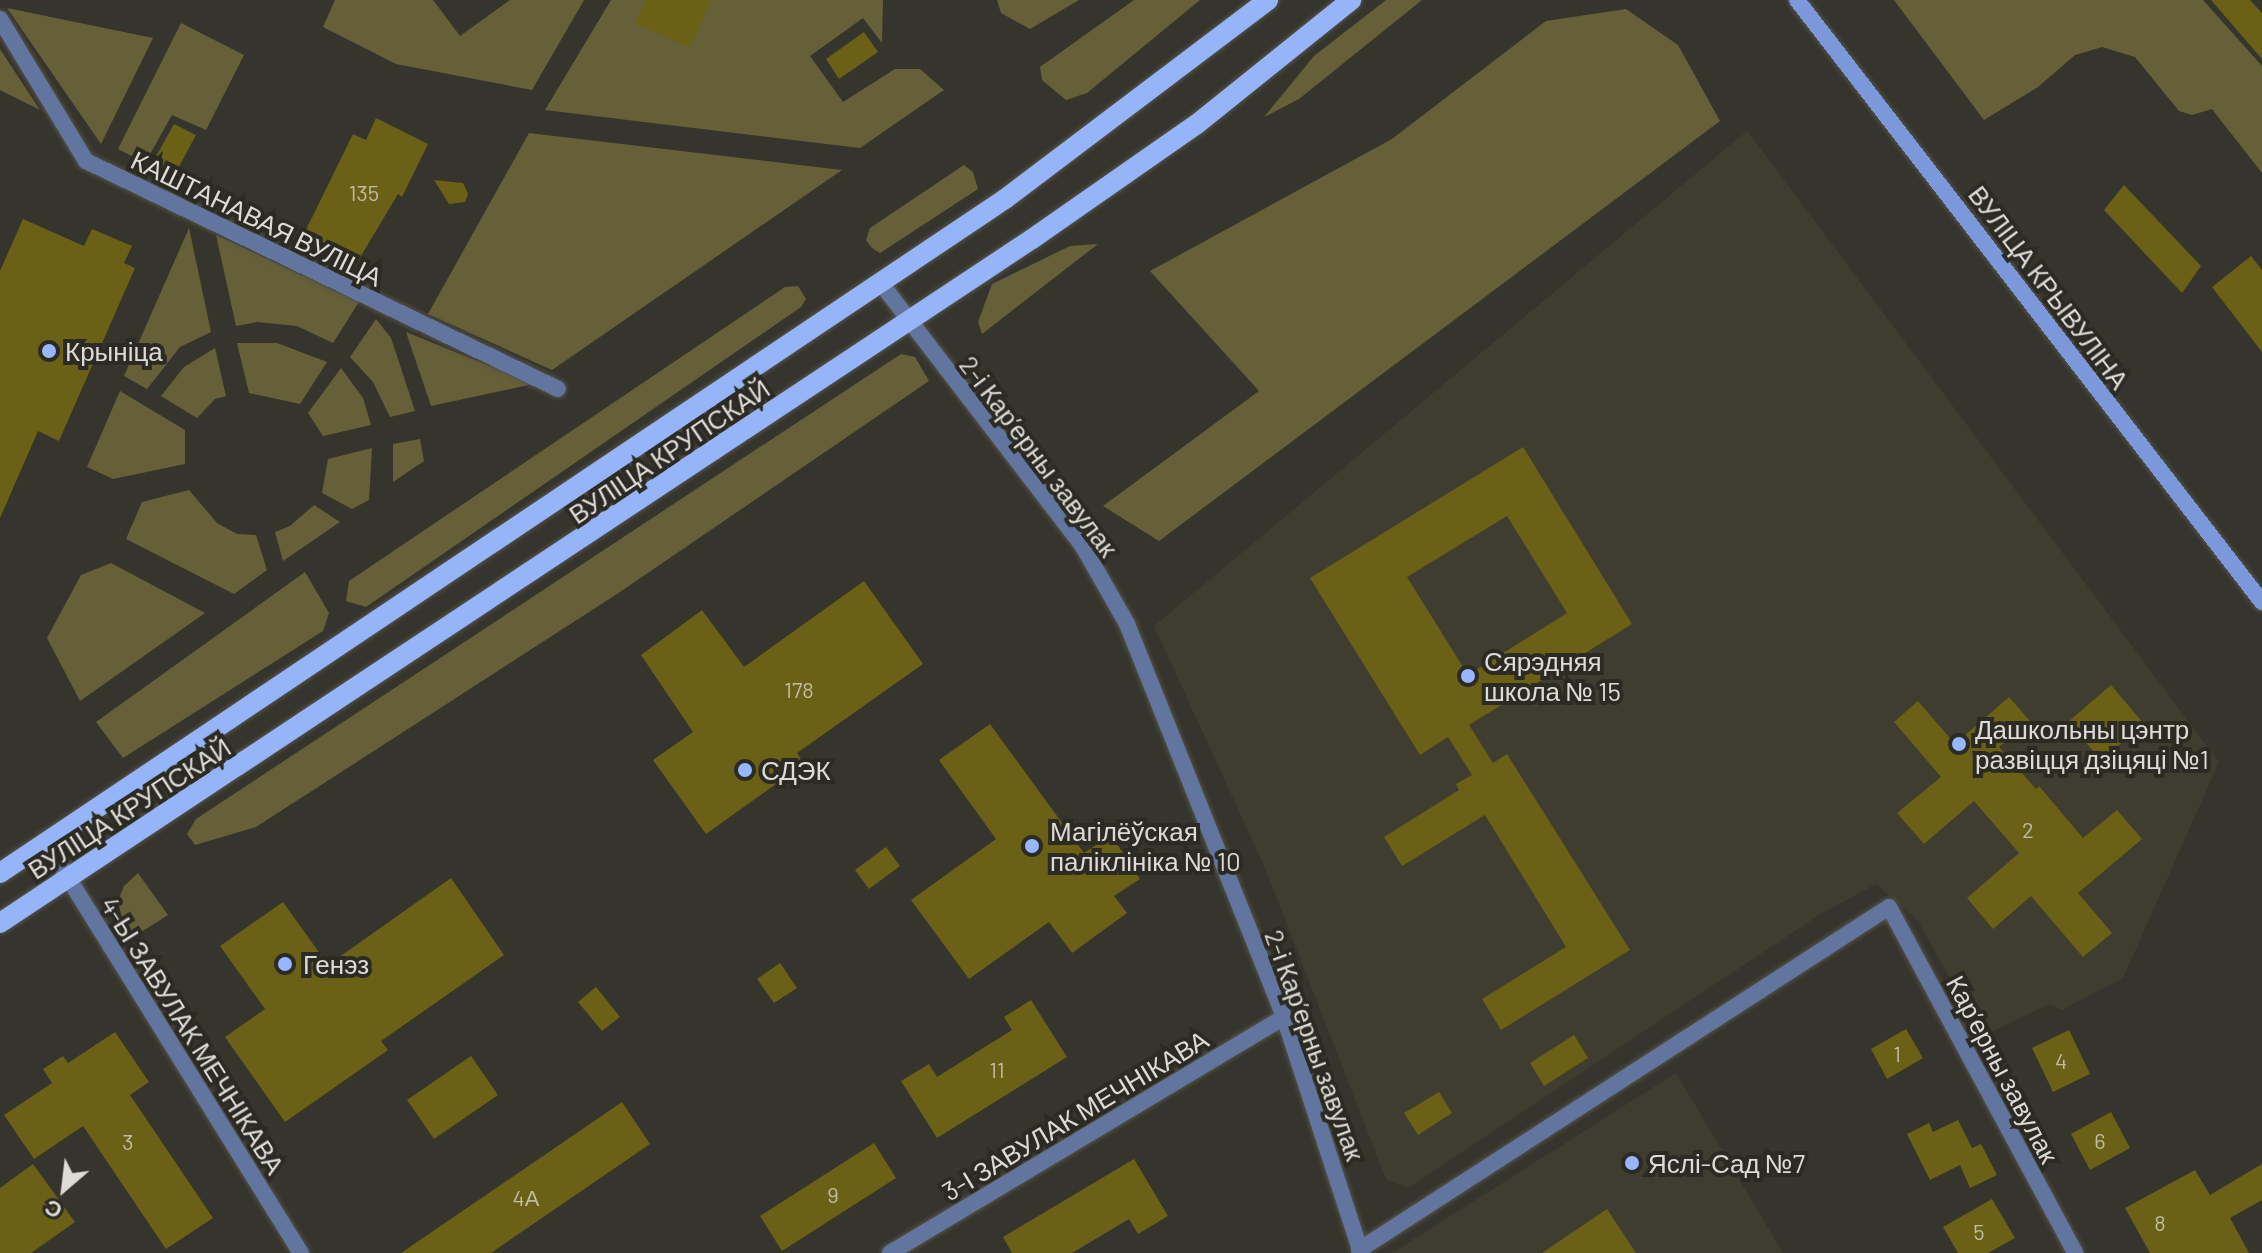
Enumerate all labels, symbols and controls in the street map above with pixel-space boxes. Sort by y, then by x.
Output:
street label: КАШТАНАВАЯ ВУЛІЦА [126,144,388,292]
street label: ВУЛІЦА КРЫВУЛІНА [1962,179,2136,395]
house number: 135 [349,180,379,206]
place label: Крыніца [65,335,163,367]
marker: Крыніца [40,342,58,360]
street label: 2-і Карʼерны завулак [953,350,1125,562]
street label: ВУЛІЦА КРУПСКАЙ [563,372,775,530]
place label: Сярэдняя школа № 15 [1484,645,1621,706]
marker: Сярэдняя школа № 15 [1459,667,1477,685]
house number: 178 [784,677,814,703]
place label: Дашкольны цэнтр развіцця дзіцяці №1 [1975,713,2209,774]
street label: ВУЛІЦА КРУПСКАЙ [22,731,236,885]
marker: Дашкольны цэнтр развіцця дзіцяці №1 [1950,735,1968,753]
place label: СДЭК [761,754,831,786]
marker: СДЭК [736,761,754,779]
place label: Магілёўская паліклініка № 10 [1050,815,1241,876]
house number: 2 [2022,817,2034,843]
marker: Магілёўская паліклініка № 10 [1021,835,1043,857]
street label: 4-Ы ЗАВУЛАК МЕЧНІКАВА [95,890,291,1180]
street label: 2-і Карʼерны завулак [1259,925,1371,1165]
place label: Генэз [303,948,369,980]
marker: Генэз [274,953,296,975]
street label: Карʼерны завулак [1940,970,2066,1168]
street label: 3-І ЗАВУЛАК МЕЧНІКАВА [936,1023,1214,1207]
house number: 1 [1893,1041,1901,1067]
house number: 4 [2055,1048,2067,1074]
house number: 11 [989,1057,1005,1083]
house number: 6 [2094,1128,2106,1154]
house number: 3 [122,1129,134,1155]
place label: Яслі-Сад №7 [1648,1147,1805,1179]
north arrow [24,1149,104,1229]
marker: Яслі-Сад №7 [1623,1154,1641,1172]
house number: 9 [827,1182,839,1208]
house number: 4А [513,1185,539,1211]
text: С [40,1195,66,1225]
house number: 8 [2154,1210,2166,1236]
house number: 5 [1973,1219,1985,1245]

